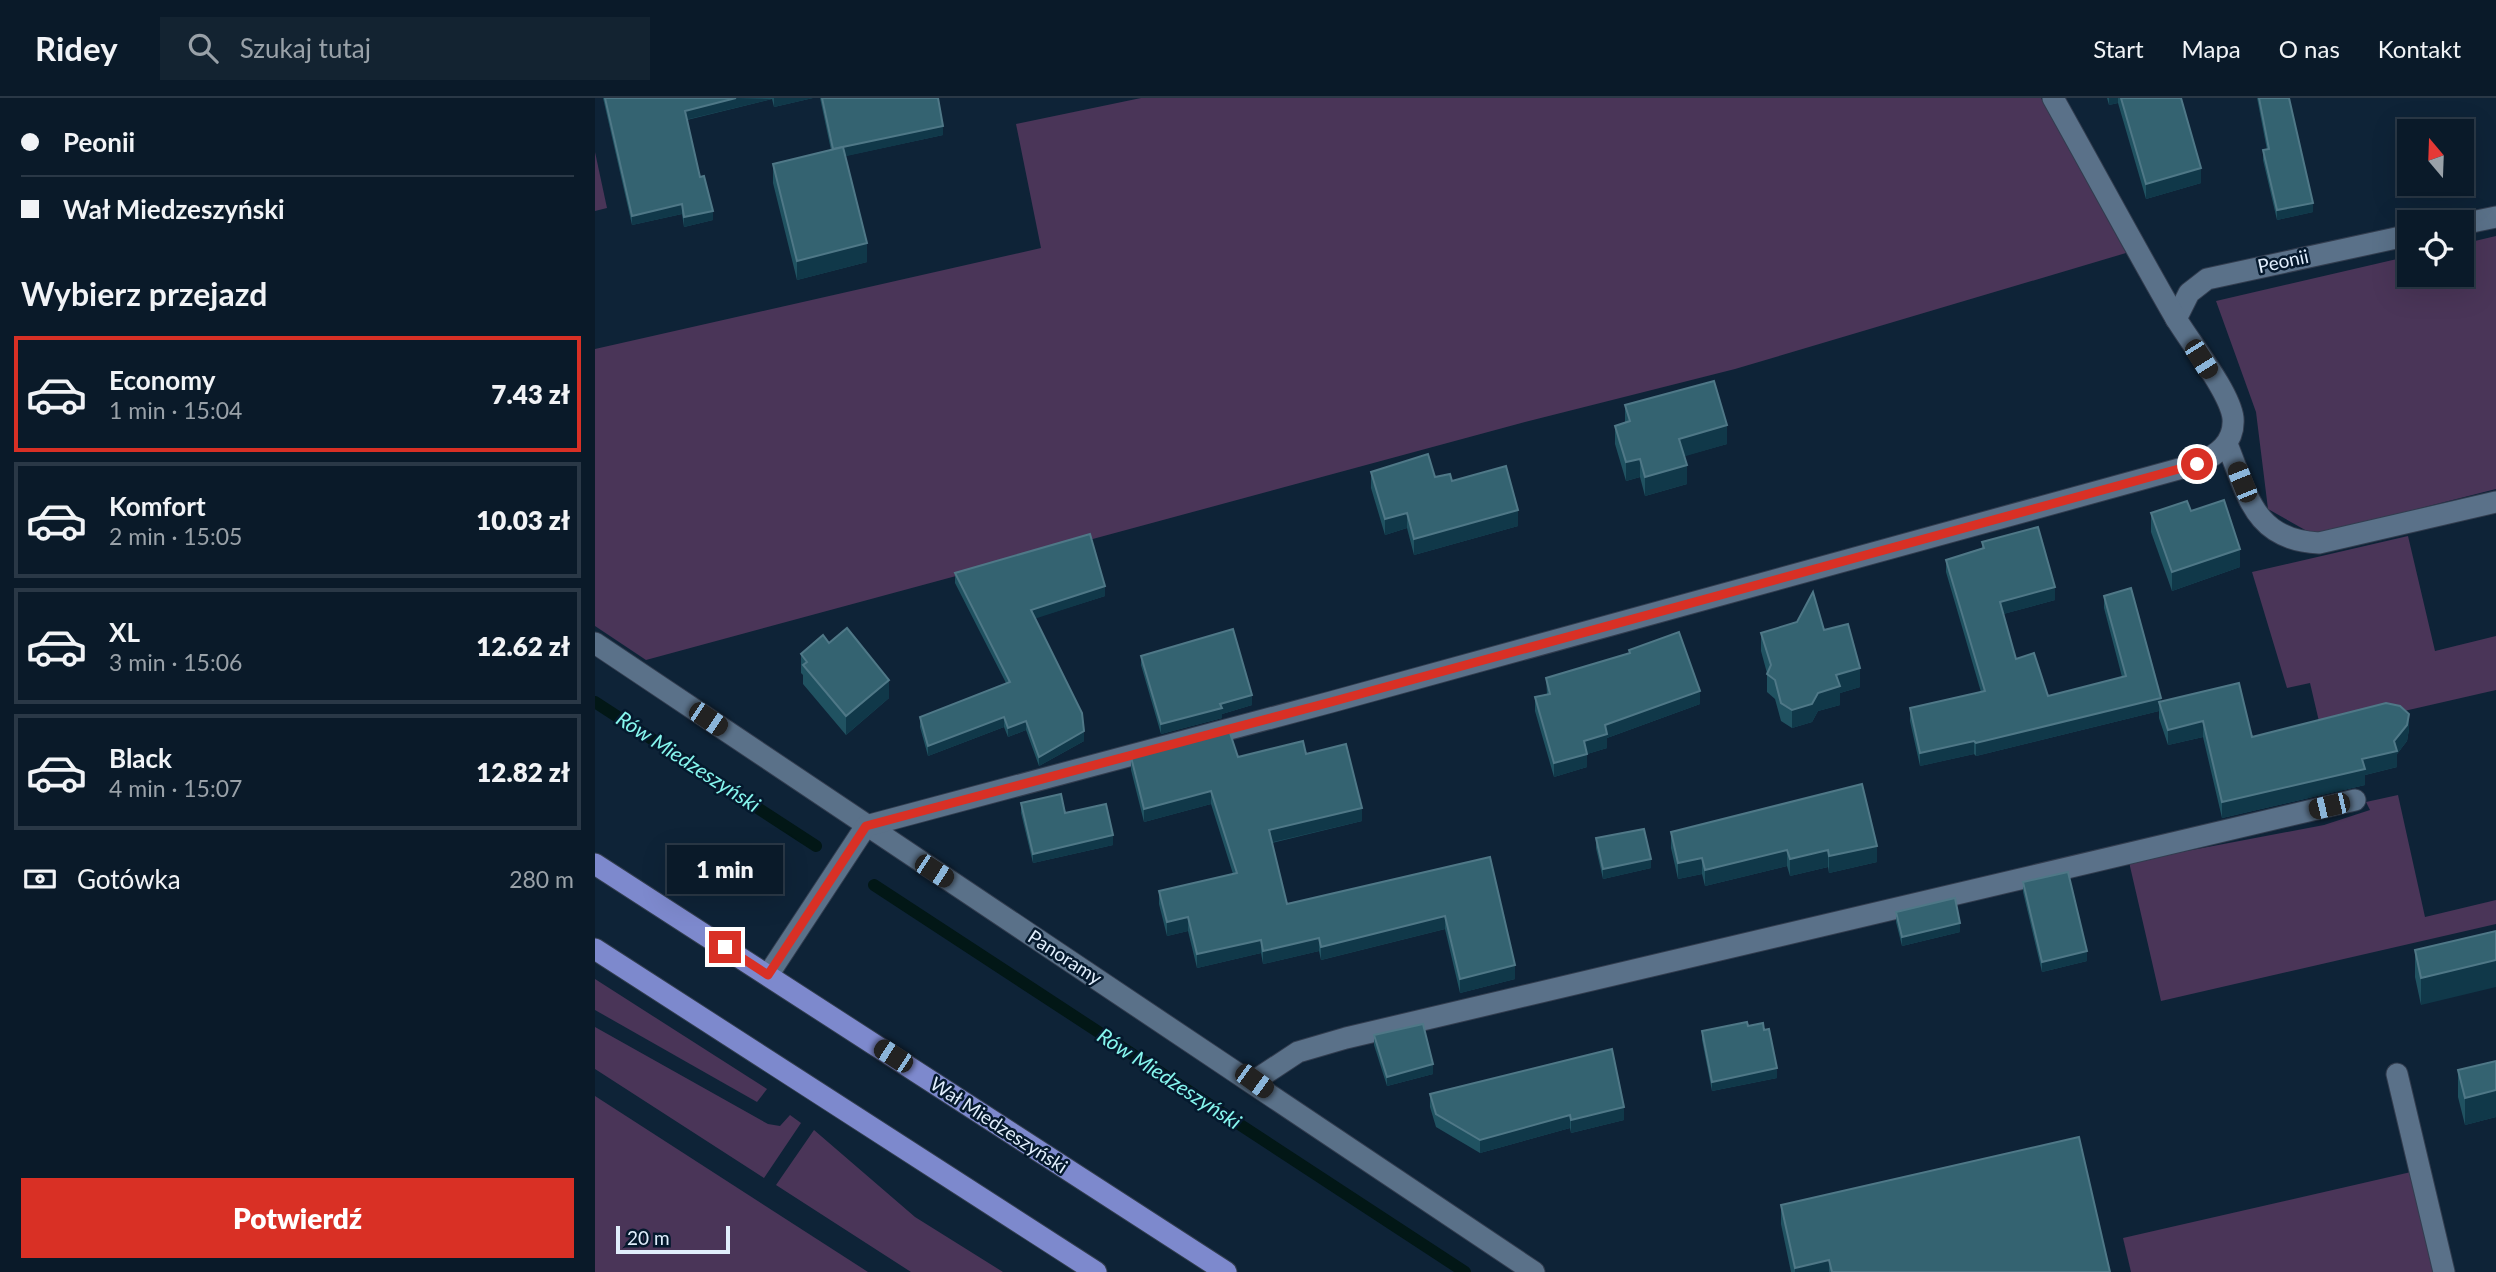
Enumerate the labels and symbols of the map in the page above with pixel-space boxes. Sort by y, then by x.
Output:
north arrow [2397,119,2475,196]
street label: Peonii [2255,244,2310,277]
car [2181,336,2222,382]
route start [2181,448,2213,480]
car [2225,459,2260,505]
car [685,699,732,739]
water label: Rów Miedzeszyński [612,705,766,817]
car [2307,791,2352,821]
callout: 1 min [667,846,783,894]
car [911,851,958,891]
street label: Panoramy [1024,924,1107,989]
route end [709,931,741,963]
water label: Rów Miedzeszyński [1093,1022,1247,1134]
car [870,1036,917,1076]
car [1231,1060,1278,1102]
street label: Wał Miedzeszyński [926,1072,1072,1178]
scale bar [616,1223,730,1255]

